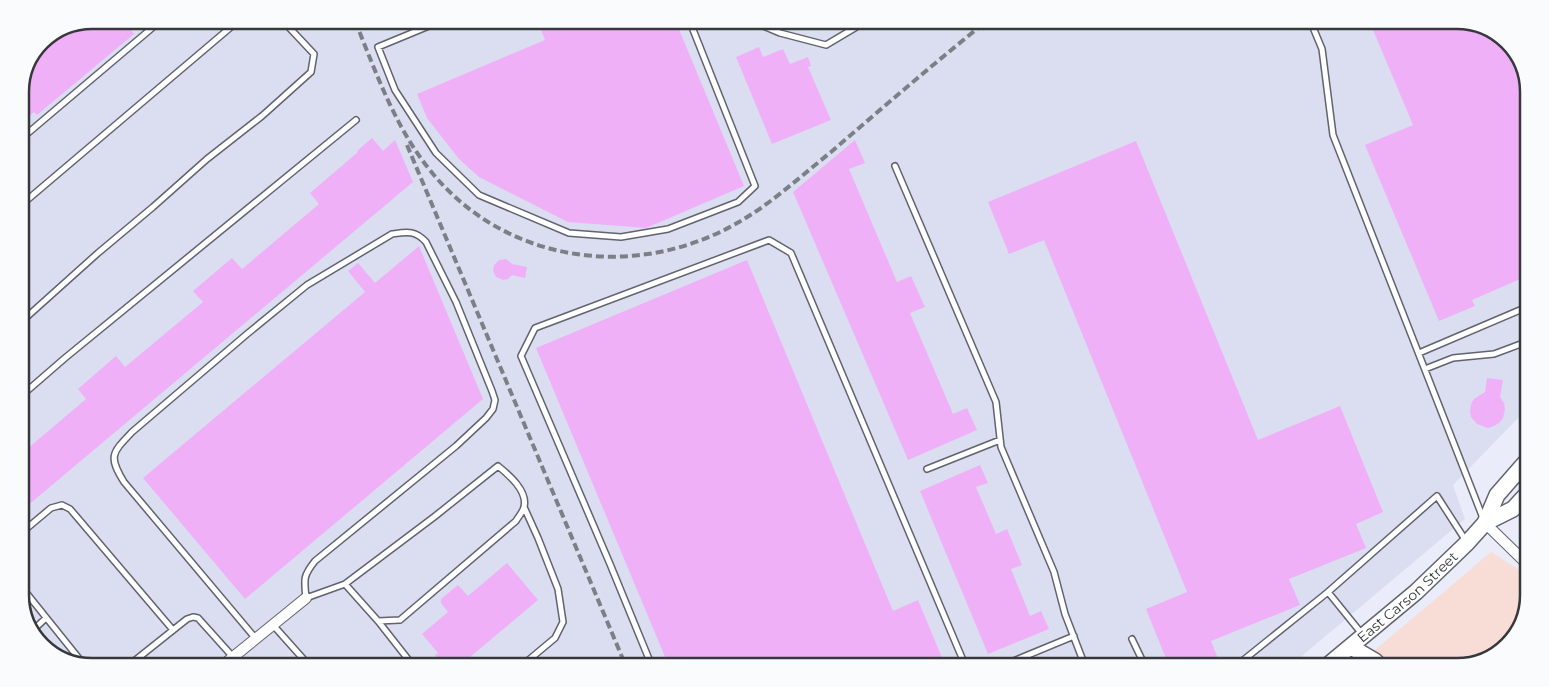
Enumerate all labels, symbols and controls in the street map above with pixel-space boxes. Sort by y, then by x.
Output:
street label: East Carson Street [1353,548,1462,646]

